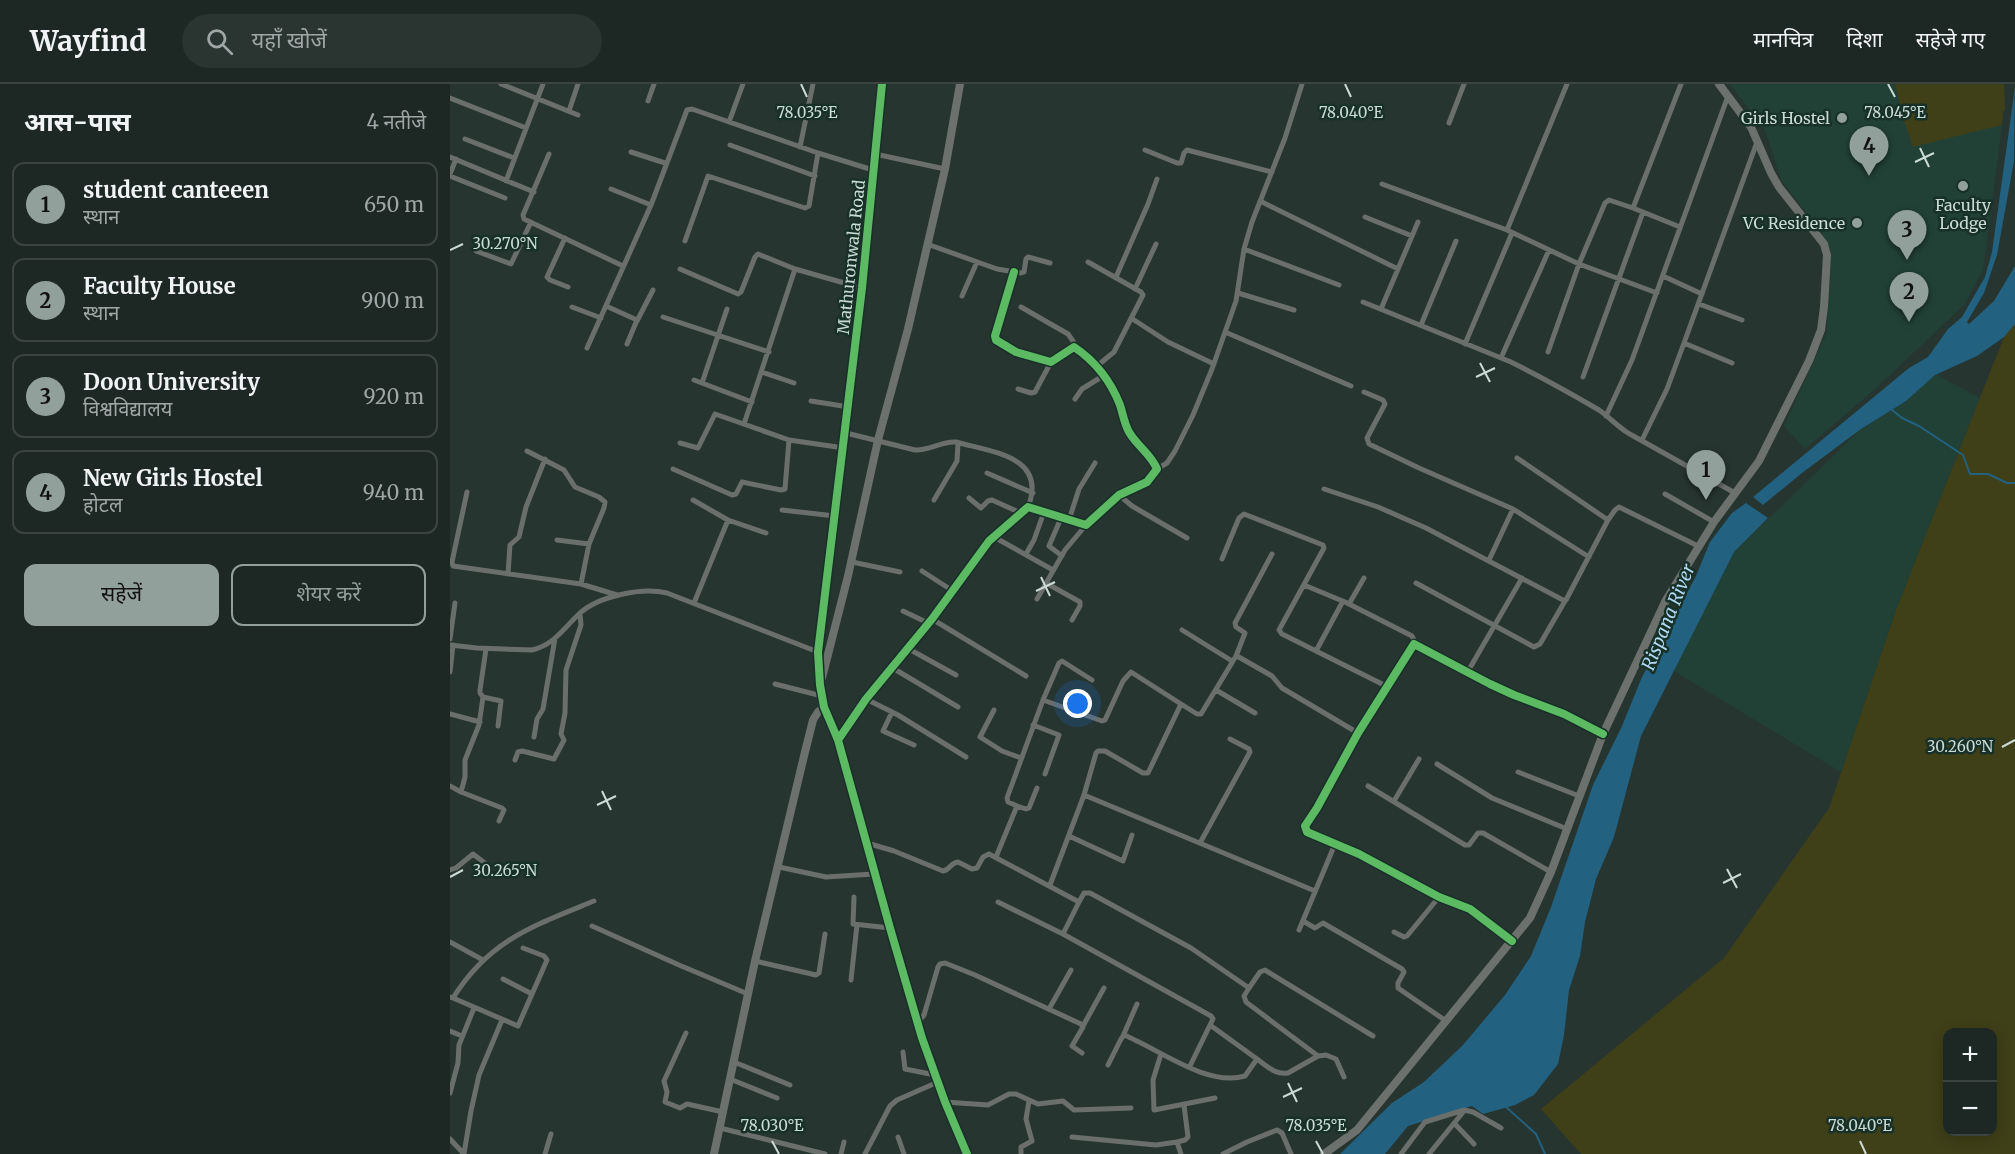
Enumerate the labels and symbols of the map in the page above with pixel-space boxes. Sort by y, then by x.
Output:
text: 78.035°E [776,103,838,122]
text: 78.040°E [1319,103,1383,122]
text: 78.045°E [1864,103,1926,122]
place label: Girls Hostel [1741,108,1830,128]
marker: Girls Hostel [1835,111,1849,125]
pin: 4 [1850,126,1888,176]
street label: Mathuronwala Road [833,178,869,335]
marker: Faculty Lodge [1956,179,1970,193]
place label: Faculty Lodge [1935,195,1992,233]
pin: 3 [1888,210,1926,260]
place label: VC Residence [1742,213,1845,233]
marker: VC Residence [1850,216,1864,230]
text: 30.270°N [472,234,538,253]
pin: 2 [1890,272,1928,322]
pin: 1 [1686,450,1726,500]
water label: Rispana River [1636,560,1700,674]
your location [1063,689,1092,718]
text: 30.260°N [1927,737,1994,756]
text: 30.265°N [473,861,538,880]
text: 78.030°E [741,1116,804,1135]
text: 78.035°E [1285,1116,1347,1135]
text: 78.040°E [1828,1116,1892,1135]

